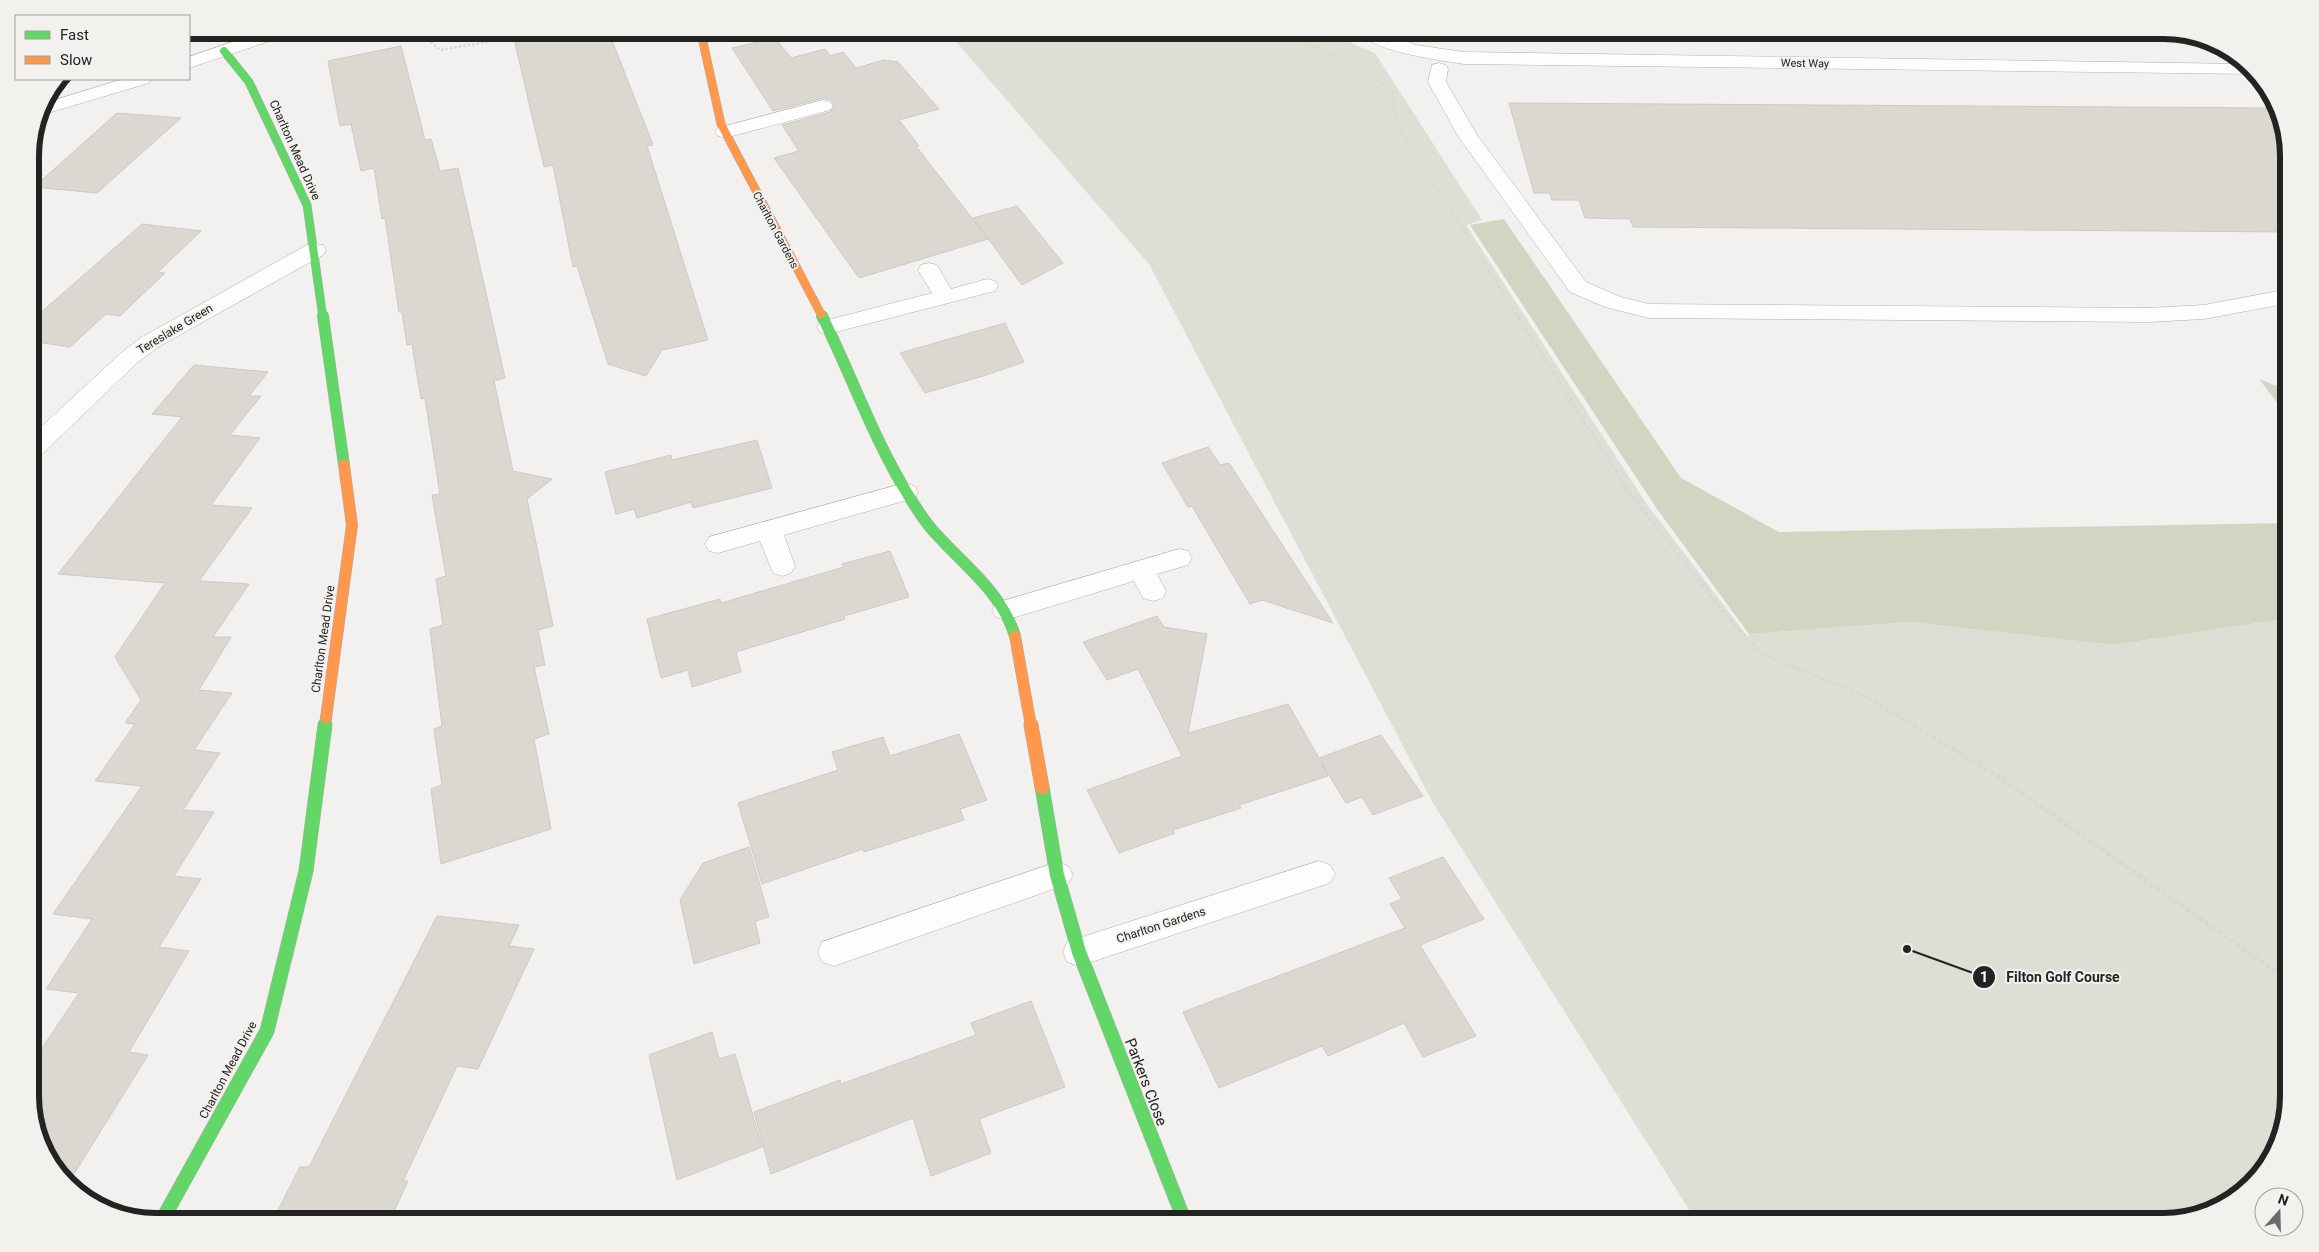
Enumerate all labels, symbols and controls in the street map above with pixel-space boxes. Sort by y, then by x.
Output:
legend [15,15,190,80]
text: Fast [60,26,89,44]
text: Slow [60,51,92,69]
street label: West Way [1781,57,1830,70]
street label: Charlton Mead Drive [267,98,323,202]
street label: Charlton Gardens [750,190,801,271]
street label: Tereslake Green [135,301,215,357]
street label: Charlton Mead Drive [309,584,337,694]
street label: Charlton Gardens [1115,904,1207,946]
callout: Filton Golf Course [1971,962,2130,991]
text: 1 [1980,968,1988,986]
text: Filton Golf Course [2006,969,2120,985]
street label: Charlton Mead Drive [196,1019,260,1121]
street label: Parkers Close [1121,1036,1171,1128]
north arrow [2254,1187,2304,1237]
text: N [2276,1191,2291,1209]

